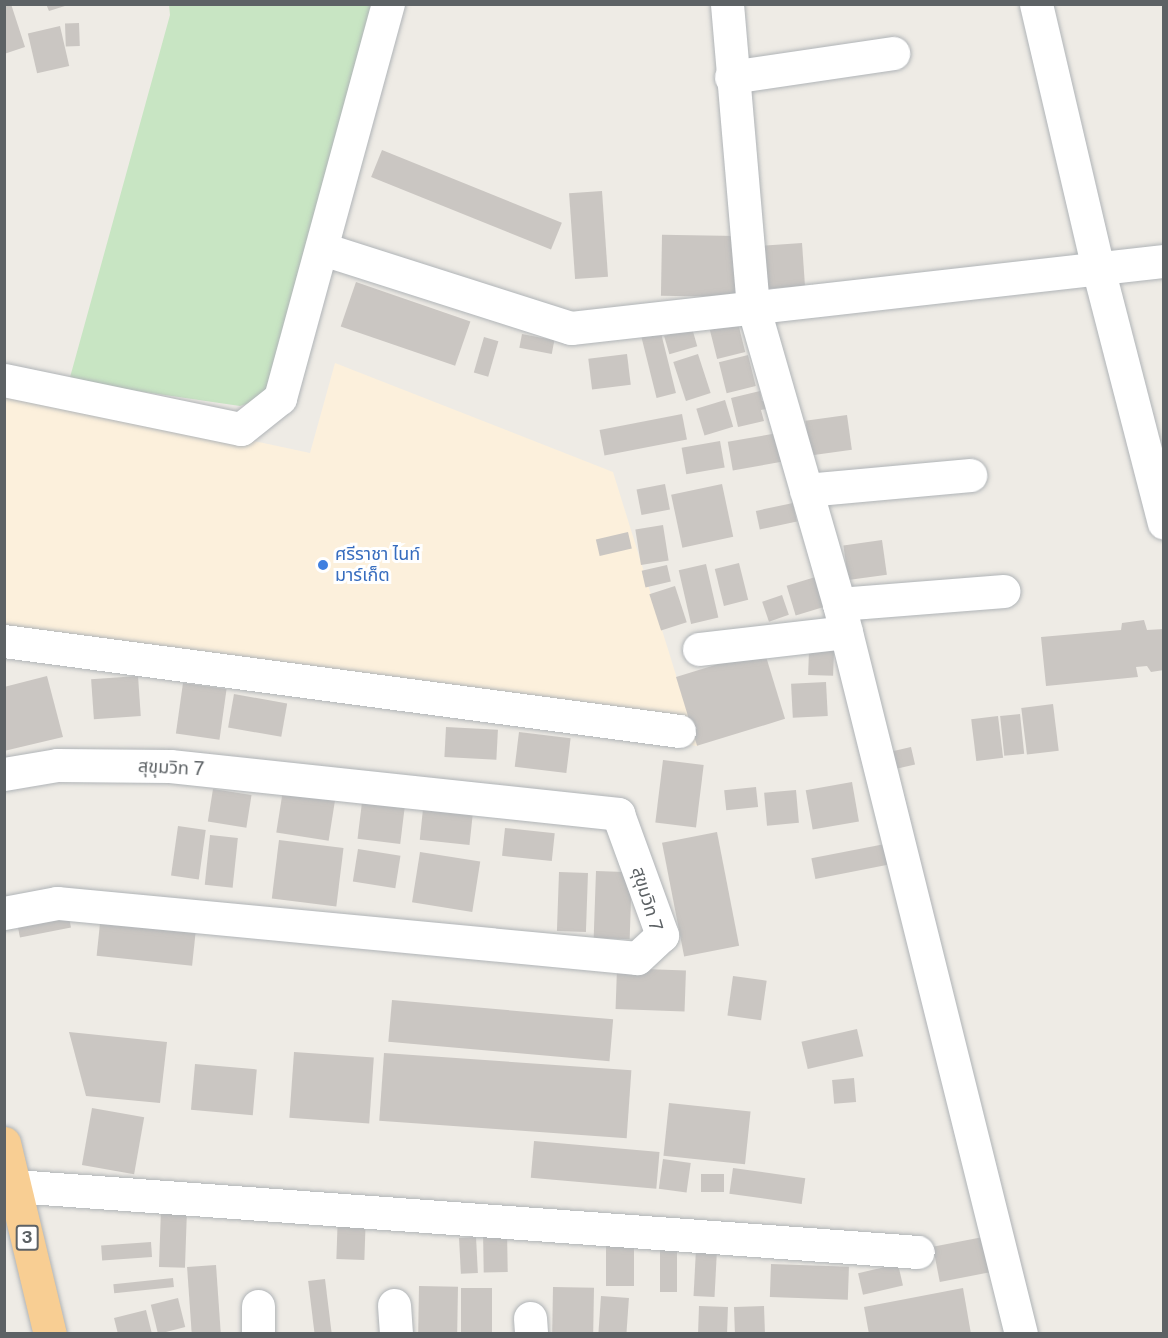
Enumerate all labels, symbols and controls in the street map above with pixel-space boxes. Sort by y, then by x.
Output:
place label: ศรีราชา ไนท์ มาร์เก็ต [335,544,420,586]
marker: ศรีราชา ไนท์ มาร์เก็ต [316,558,330,572]
street label: สุขุมวิท 7 [137,755,205,781]
street label: สุขุมวิท 7 [627,864,667,934]
road number: 3 [15,1225,39,1251]

